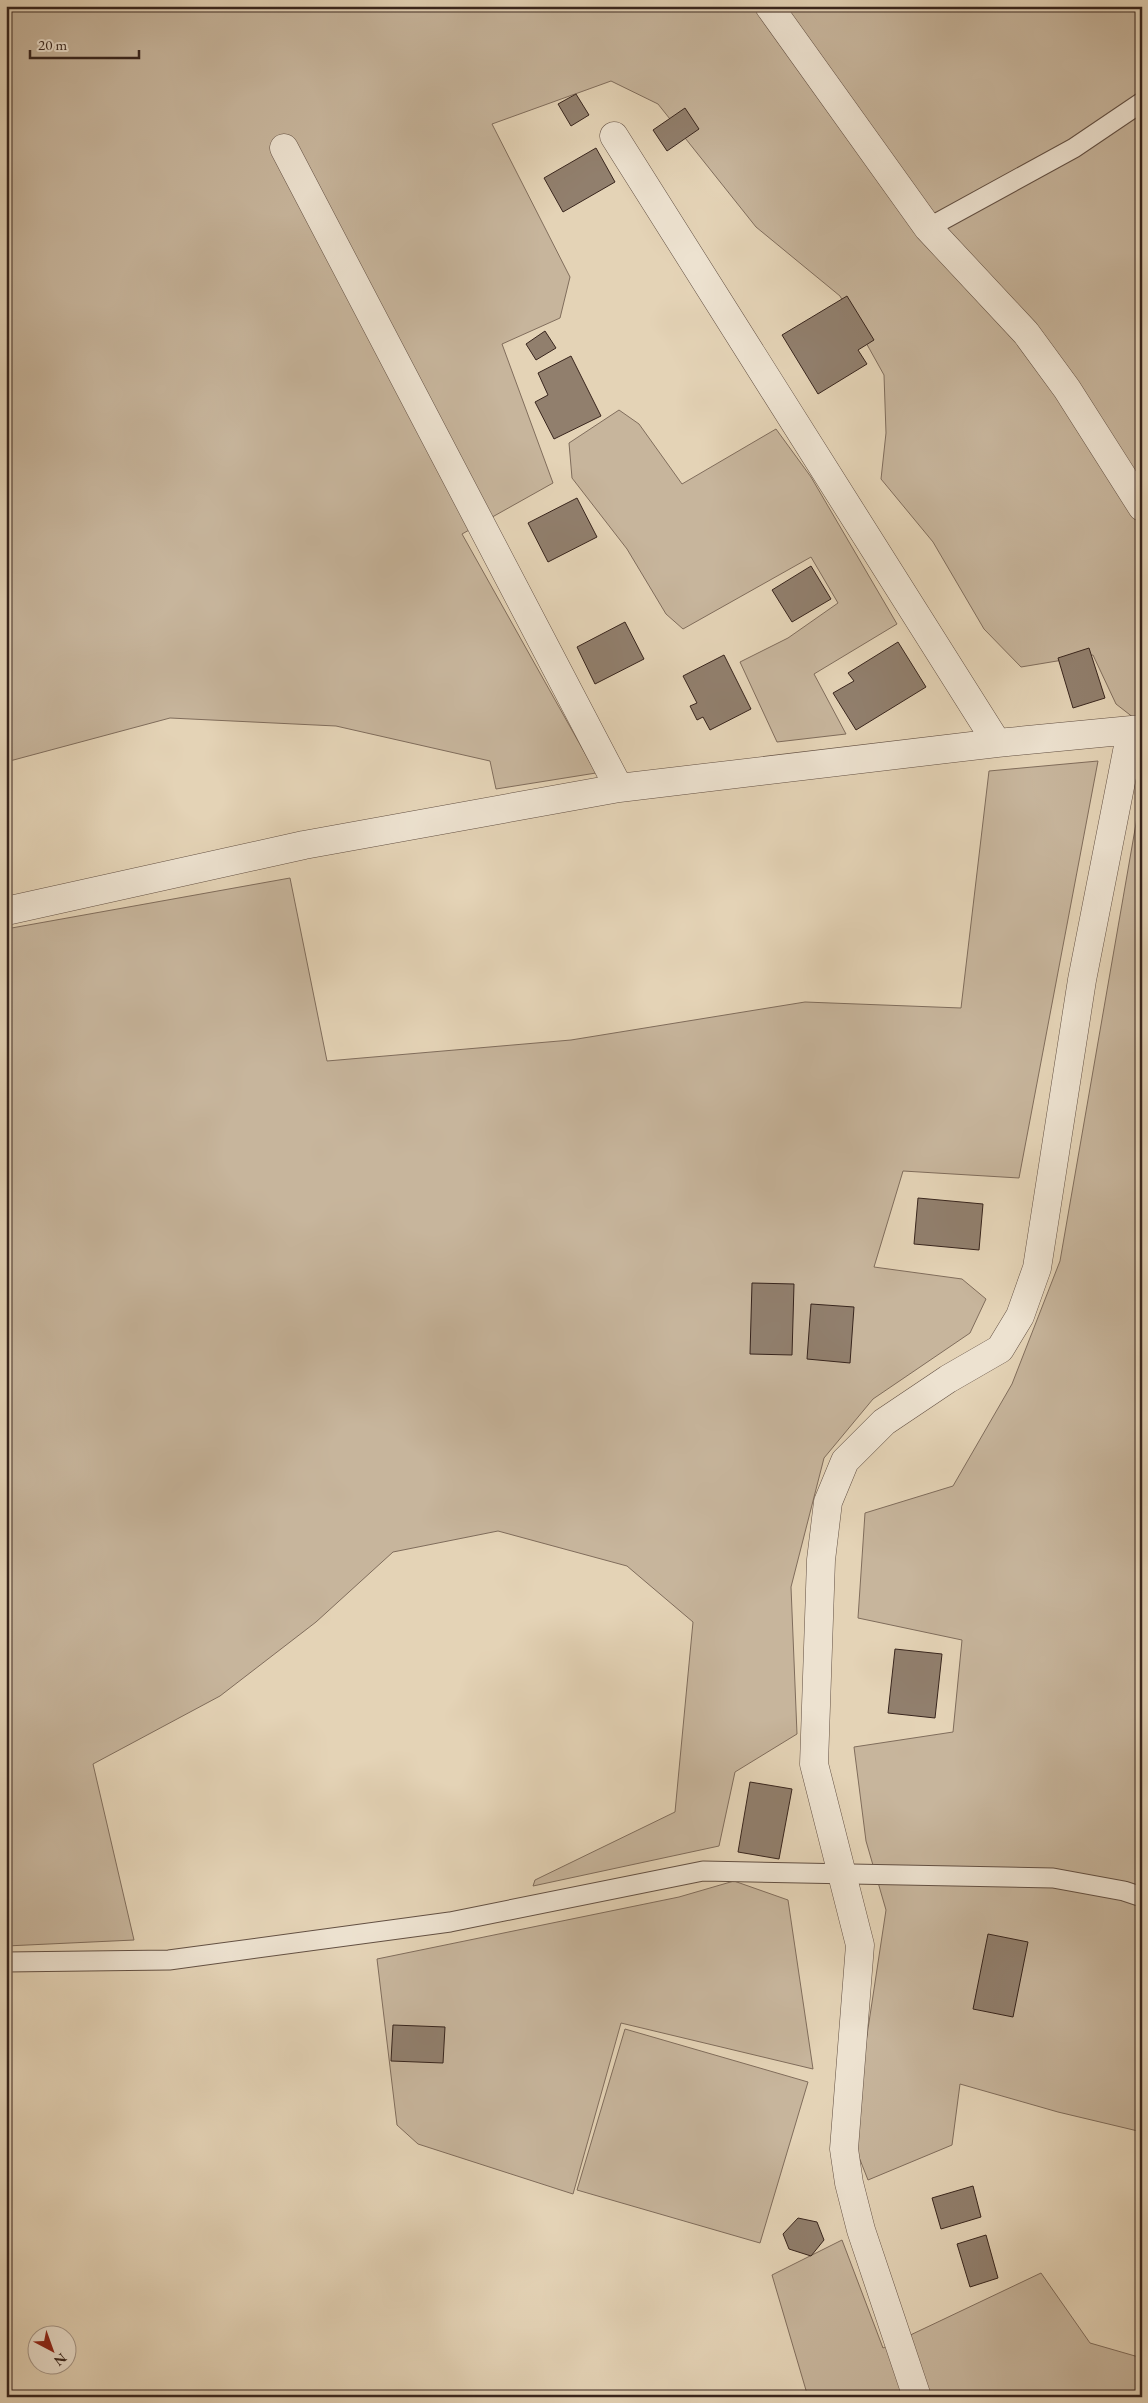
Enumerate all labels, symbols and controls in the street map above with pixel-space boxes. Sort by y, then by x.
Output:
scale bar [30,28,139,60]
text: 20 m [38,35,67,54]
north arrow [28,2326,78,2376]
text: N [50,2349,71,2371]

